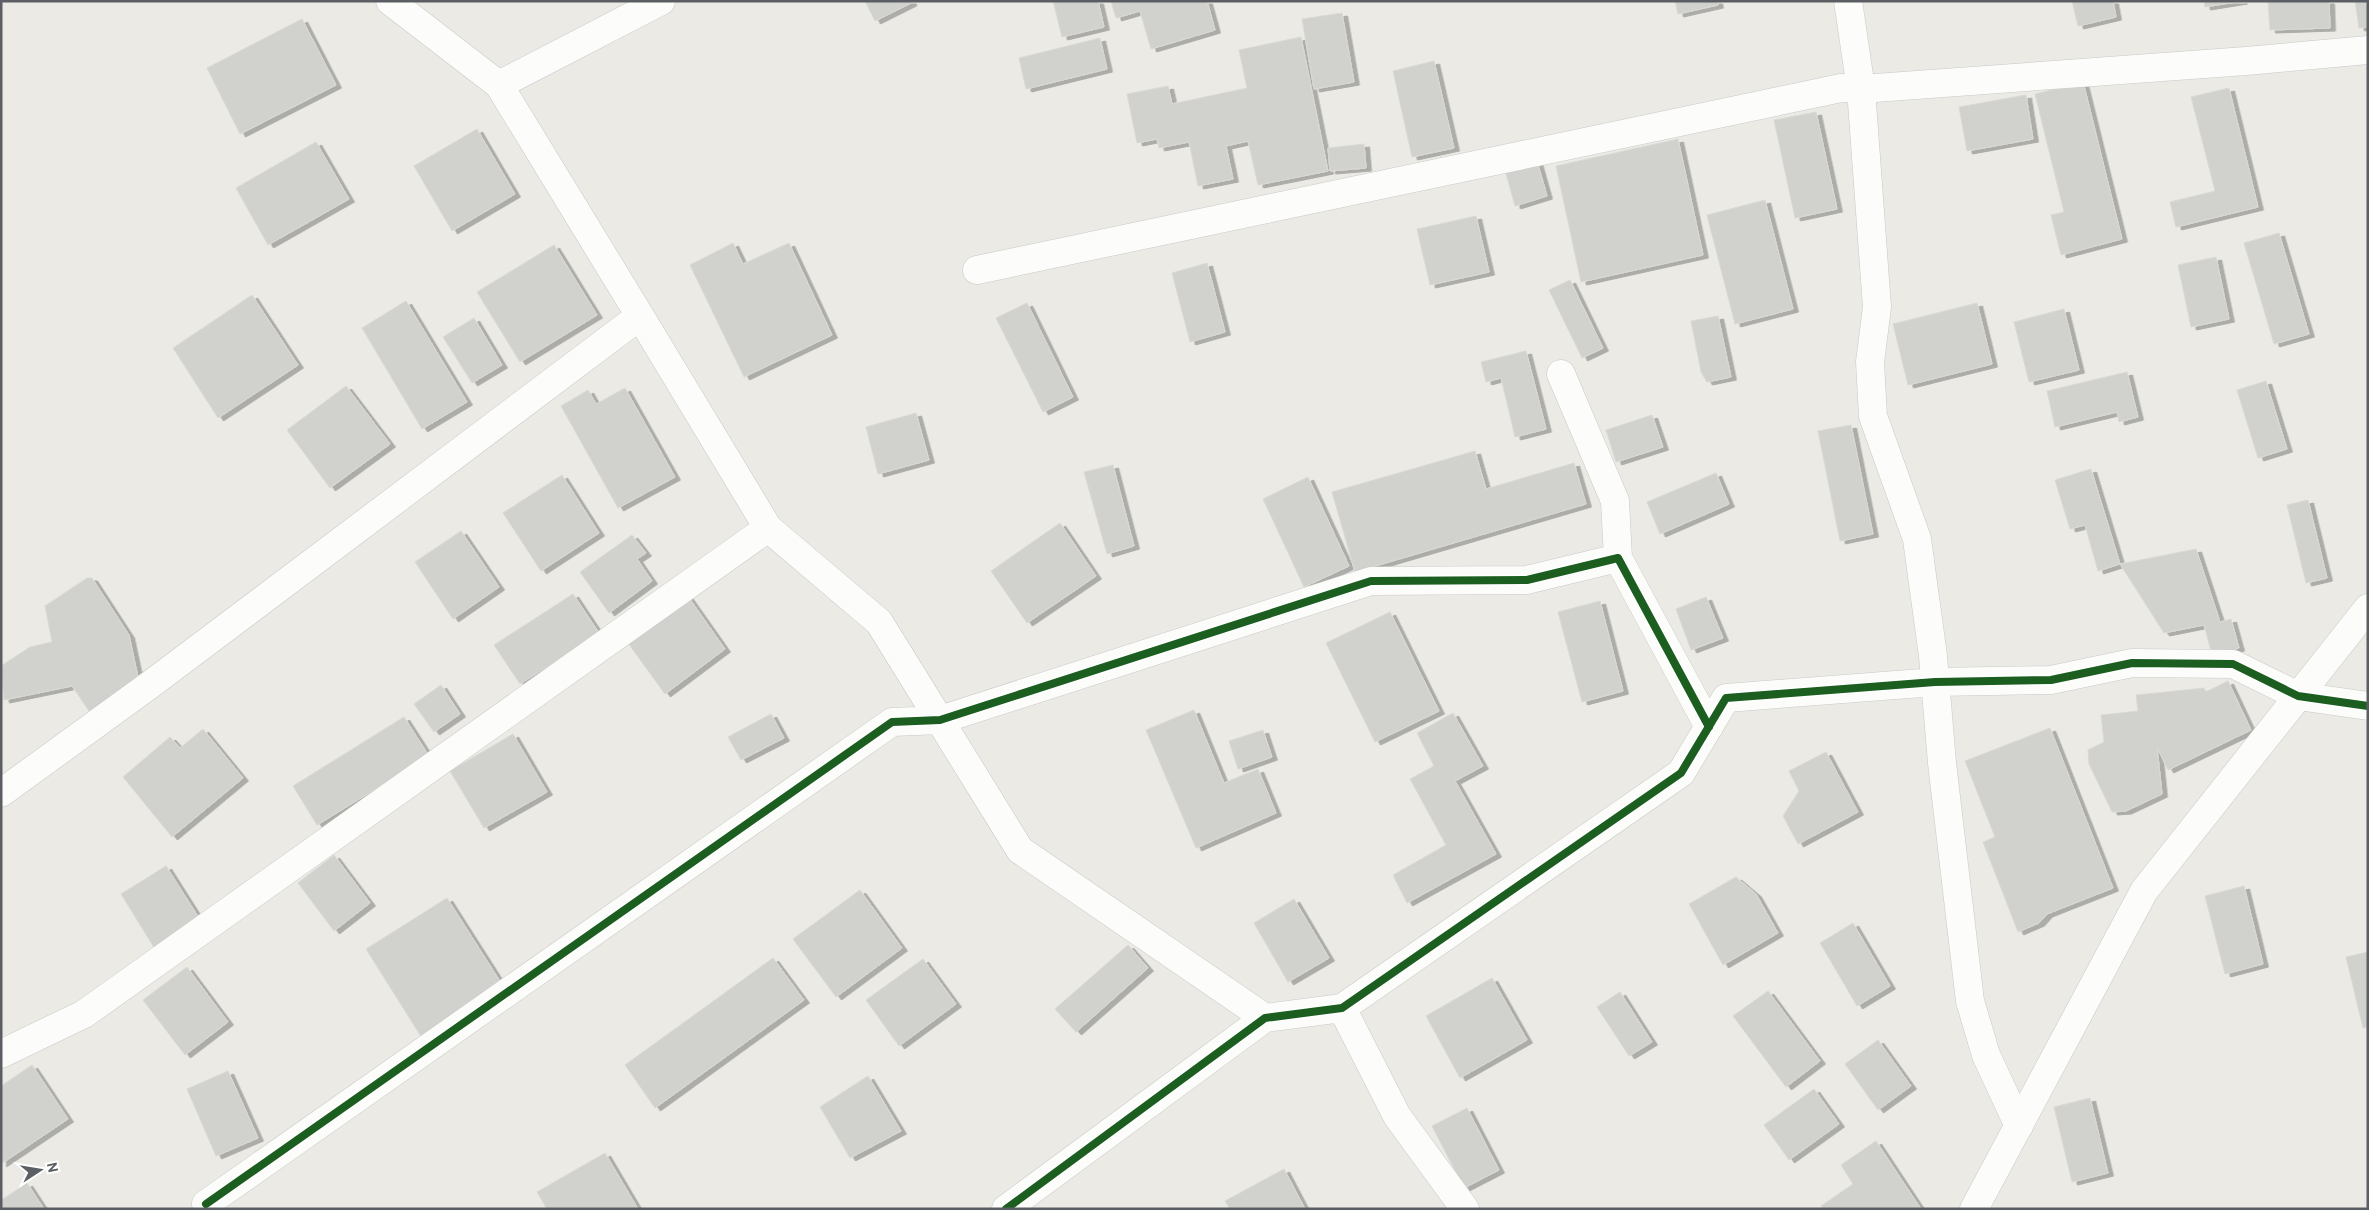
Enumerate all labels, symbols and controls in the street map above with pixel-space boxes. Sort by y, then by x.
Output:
north arrow [15,1145,65,1195]
text: N [42,1161,61,1174]

